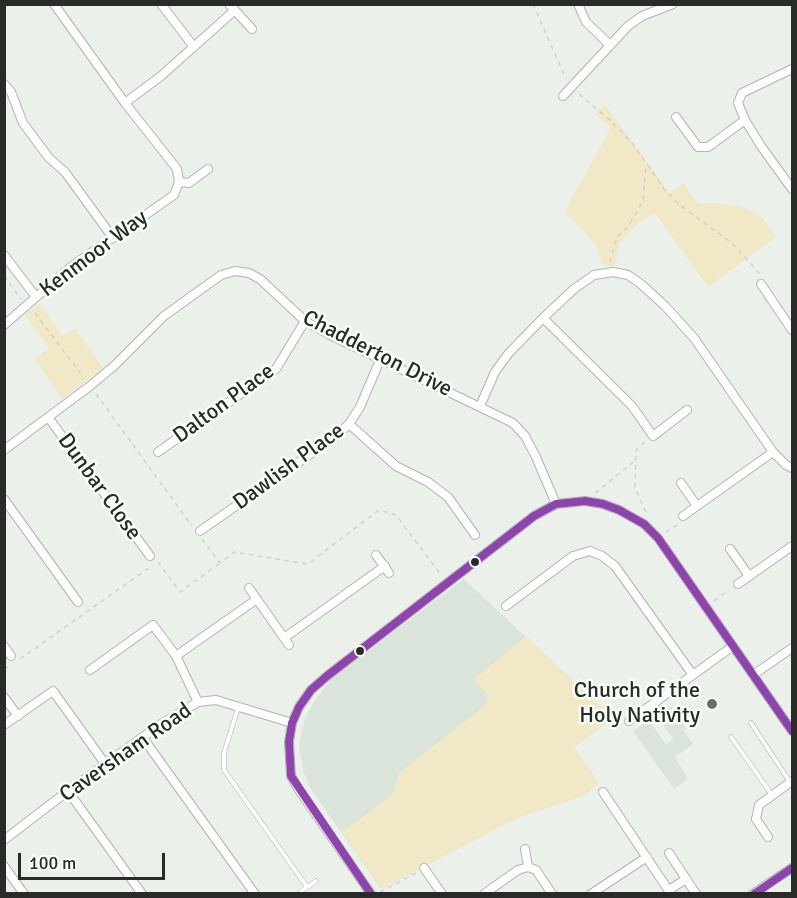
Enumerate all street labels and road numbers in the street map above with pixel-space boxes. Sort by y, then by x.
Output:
street label: Kenmoor Way [35,205,153,303]
street label: Chadderton Drive [298,305,456,403]
street label: Dalton Place [168,359,280,449]
street label: Dawlish Place [228,418,350,516]
street label: Dunbar Close [51,428,147,546]
street label: Caversham Road [55,698,197,808]

